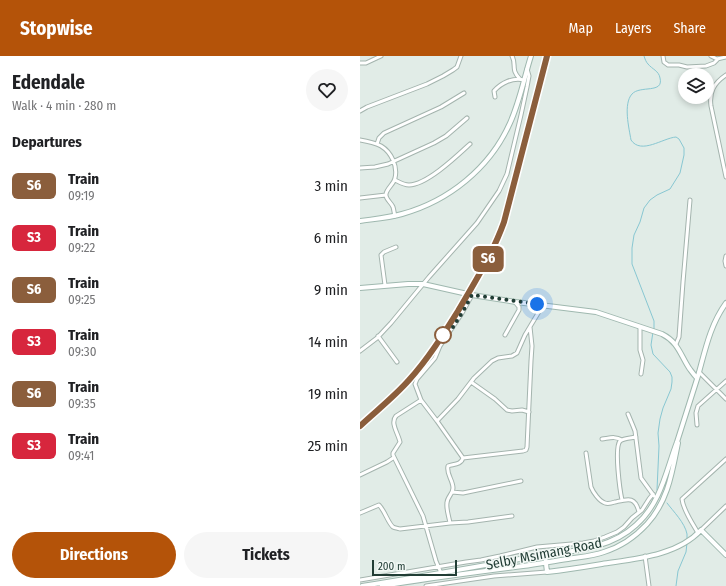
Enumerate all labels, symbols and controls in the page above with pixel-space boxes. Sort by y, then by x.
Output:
text: Stopwise [20,17,93,40]
text: Map [569,20,593,37]
text: Layers [615,20,651,37]
text: Share [673,20,706,37]
map controls [678,68,714,104]
button: layers [678,68,714,104]
button: heart [306,69,348,111]
text: Edendale [12,71,85,94]
text: Walk · 4 min · 280 m [12,98,116,113]
text: Departures [12,133,82,151]
text: Train [68,170,99,188]
text: S6 [27,177,41,194]
text: 3 min [314,177,348,195]
text: 09:19 [68,188,95,203]
text: Train [68,222,99,240]
text: S3 [27,229,41,246]
text: 6 min [314,229,348,247]
text: 09:22 [68,240,95,255]
line badge: S6 [470,246,506,272]
text: S6 [481,250,495,267]
text: Train [68,274,99,292]
text: S6 [27,281,41,298]
text: 9 min [314,281,348,299]
text: 09:25 [68,292,95,307]
your location [527,294,547,314]
text: Train [68,326,99,344]
unlabelled marker [434,326,452,344]
text: S3 [27,333,41,350]
text: 14 min [308,333,348,351]
text: 09:30 [68,344,97,359]
text: Train [68,378,99,396]
text: S6 [27,385,41,402]
text: 19 min [308,385,348,403]
text: 09:35 [68,396,96,411]
text: Train [68,430,99,448]
text: S3 [27,437,41,454]
text: 25 min [308,437,348,455]
text: 09:41 [68,448,94,463]
button: Directions [12,532,176,578]
button: Tickets [184,532,348,578]
street label: Selby Msimang Road [485,534,603,574]
scale bar [372,558,457,577]
text: 200 m [378,560,405,573]

